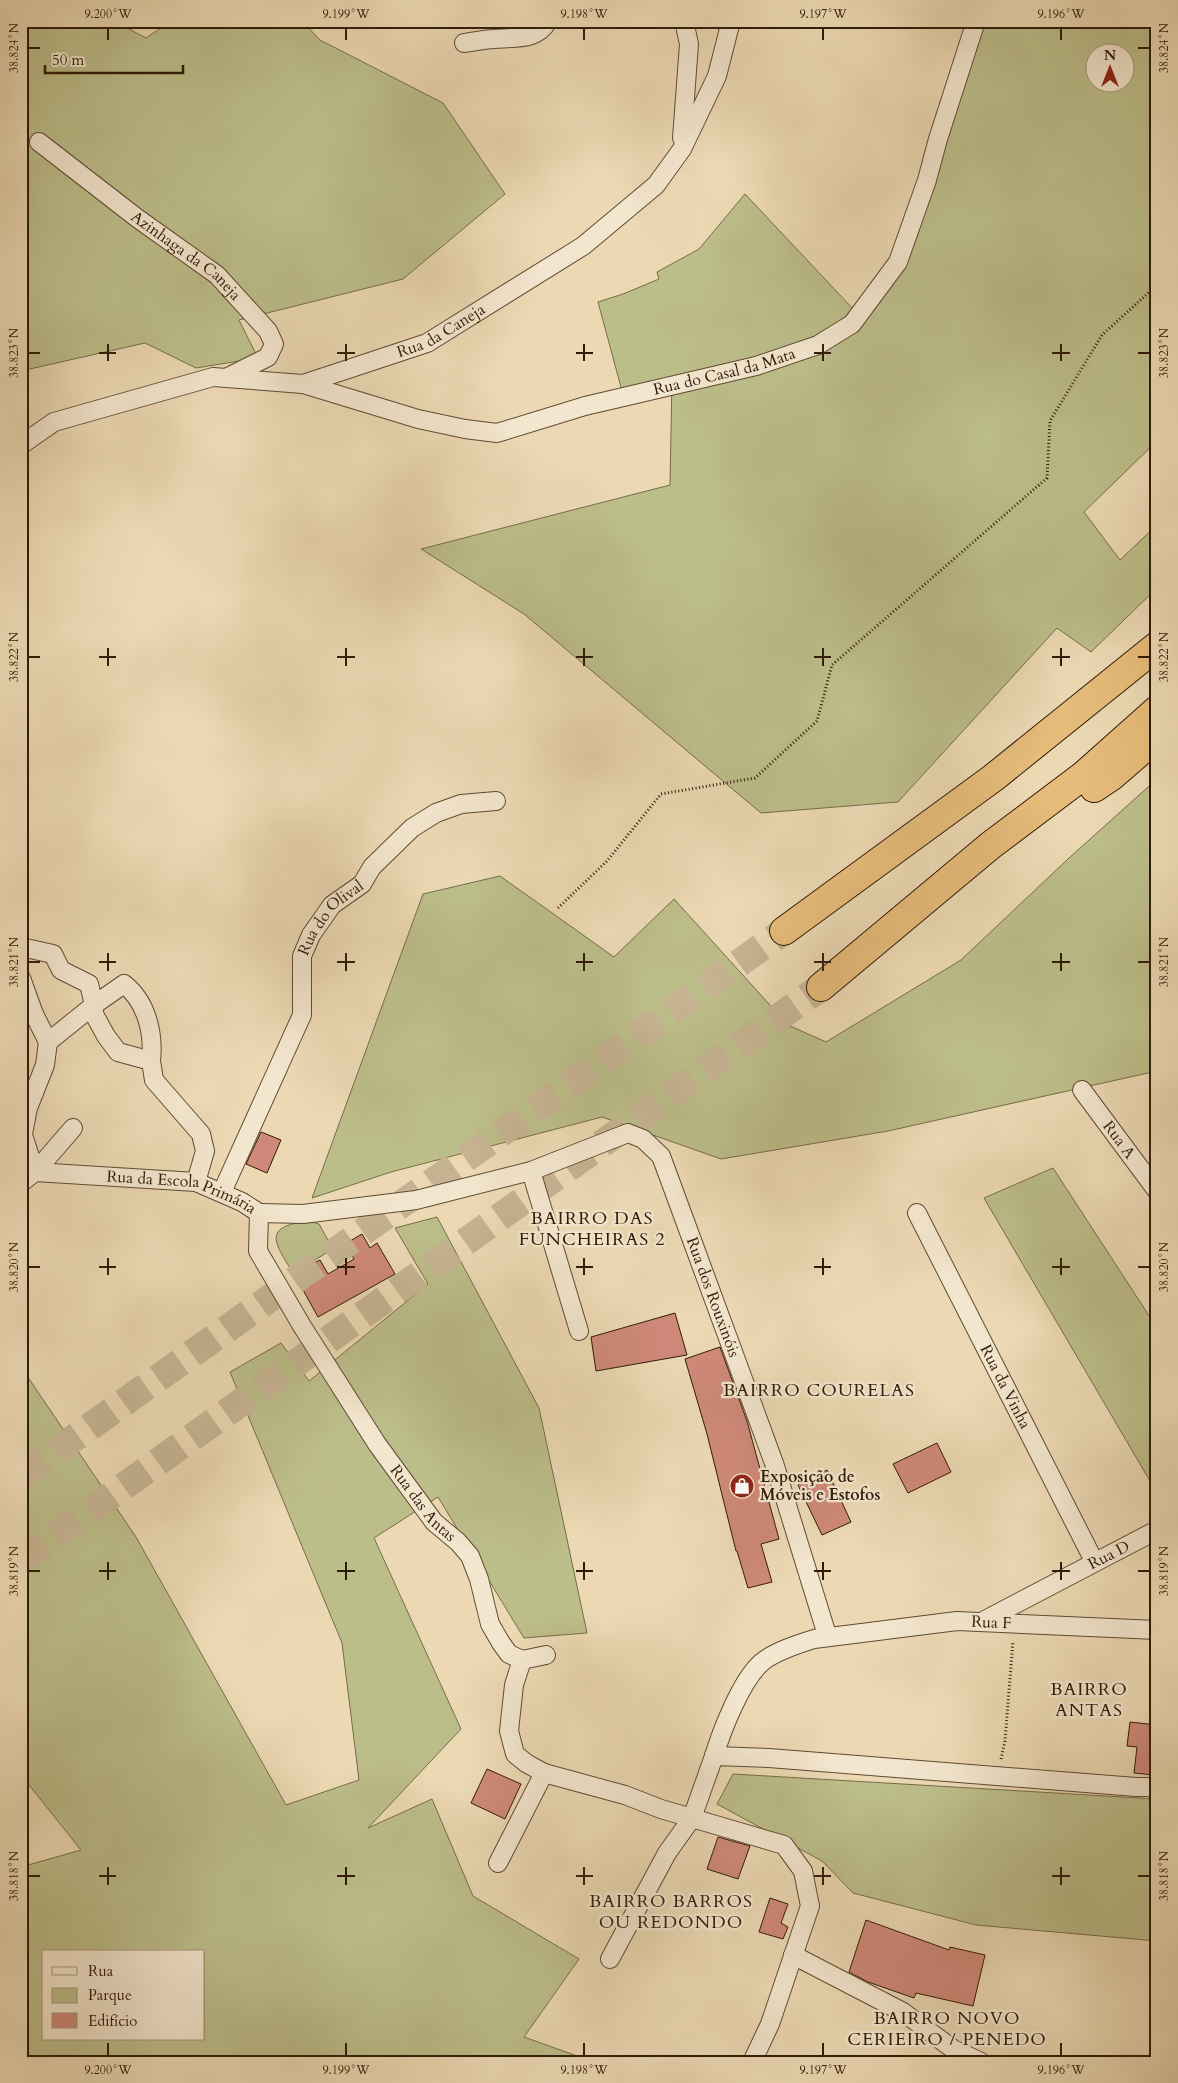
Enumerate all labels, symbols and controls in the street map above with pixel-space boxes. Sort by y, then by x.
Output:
text: 9.200°W [84,6,132,22]
text: 9.199°W [322,6,370,22]
text: 9.198°W [560,6,608,22]
text: 9.197°W [799,6,847,22]
text: 9.196°W [1037,6,1085,22]
text: 38.824°N [6,22,22,73]
text: 38.824°N [1156,22,1172,73]
scale bar [45,42,182,74]
north arrow [1086,42,1136,92]
text: N [1104,46,1116,65]
text: 50 m [52,50,84,70]
street label: Azinhaga da Caneja [126,206,246,305]
street label: Rua da Caneja [394,298,489,363]
text: 38.823°N [6,327,22,378]
text: 38.823°N [1156,327,1172,378]
street label: Rua do Casal da Mata [651,342,798,401]
text: 38.822°N [6,631,22,682]
text: 38.822°N [1156,631,1172,682]
street label: Rua do Olival [293,875,368,959]
text: 38.821°N [6,936,22,987]
text: 38.821°N [1156,936,1172,987]
street label: Rua A [1097,1116,1141,1164]
street label: Rua da Escola Primária [106,1165,261,1219]
district label: BAIRRO DAS FUNCHEIRAS 2 [519,1206,665,1252]
street label: Rua dos Rouxinóis [681,1234,745,1360]
text: 38.820°N [6,1241,22,1292]
text: 38.820°N [1156,1241,1172,1292]
street label: Rua da Vinha [975,1341,1036,1433]
district label: BAIRRO COURELAS [723,1378,915,1403]
street label: Rua das Antas [385,1460,461,1547]
place label: Exposição de Móveis e Estofos [760,1466,880,1506]
shop icon: Exposição de Móveis e Estofos [729,1473,755,1499]
street label: Rua D [1084,1535,1133,1575]
text: 38.819°N [6,1545,22,1596]
text: 38.819°N [1156,1545,1172,1596]
street label: Rua F [971,1611,1012,1634]
district label: BAIRRO ANTAS [1050,1677,1128,1723]
text: 38.818°N [6,1850,22,1901]
text: 38.818°N [1156,1850,1172,1901]
district label: BAIRRO BARROS OU REDONDO [589,1889,753,1935]
legend [42,1950,205,2040]
text: Rua [88,1961,114,1981]
text: Parque [88,1985,132,2005]
district label: BAIRRO NOVO CERIEIRO / PENEDO [847,2006,1047,2052]
text: Edifício [88,2011,137,2031]
text: 9.200°W [84,2062,132,2078]
text: 9.199°W [322,2062,370,2078]
text: 9.198°W [560,2062,608,2078]
text: 9.197°W [799,2062,847,2078]
text: 9.196°W [1037,2062,1085,2078]

